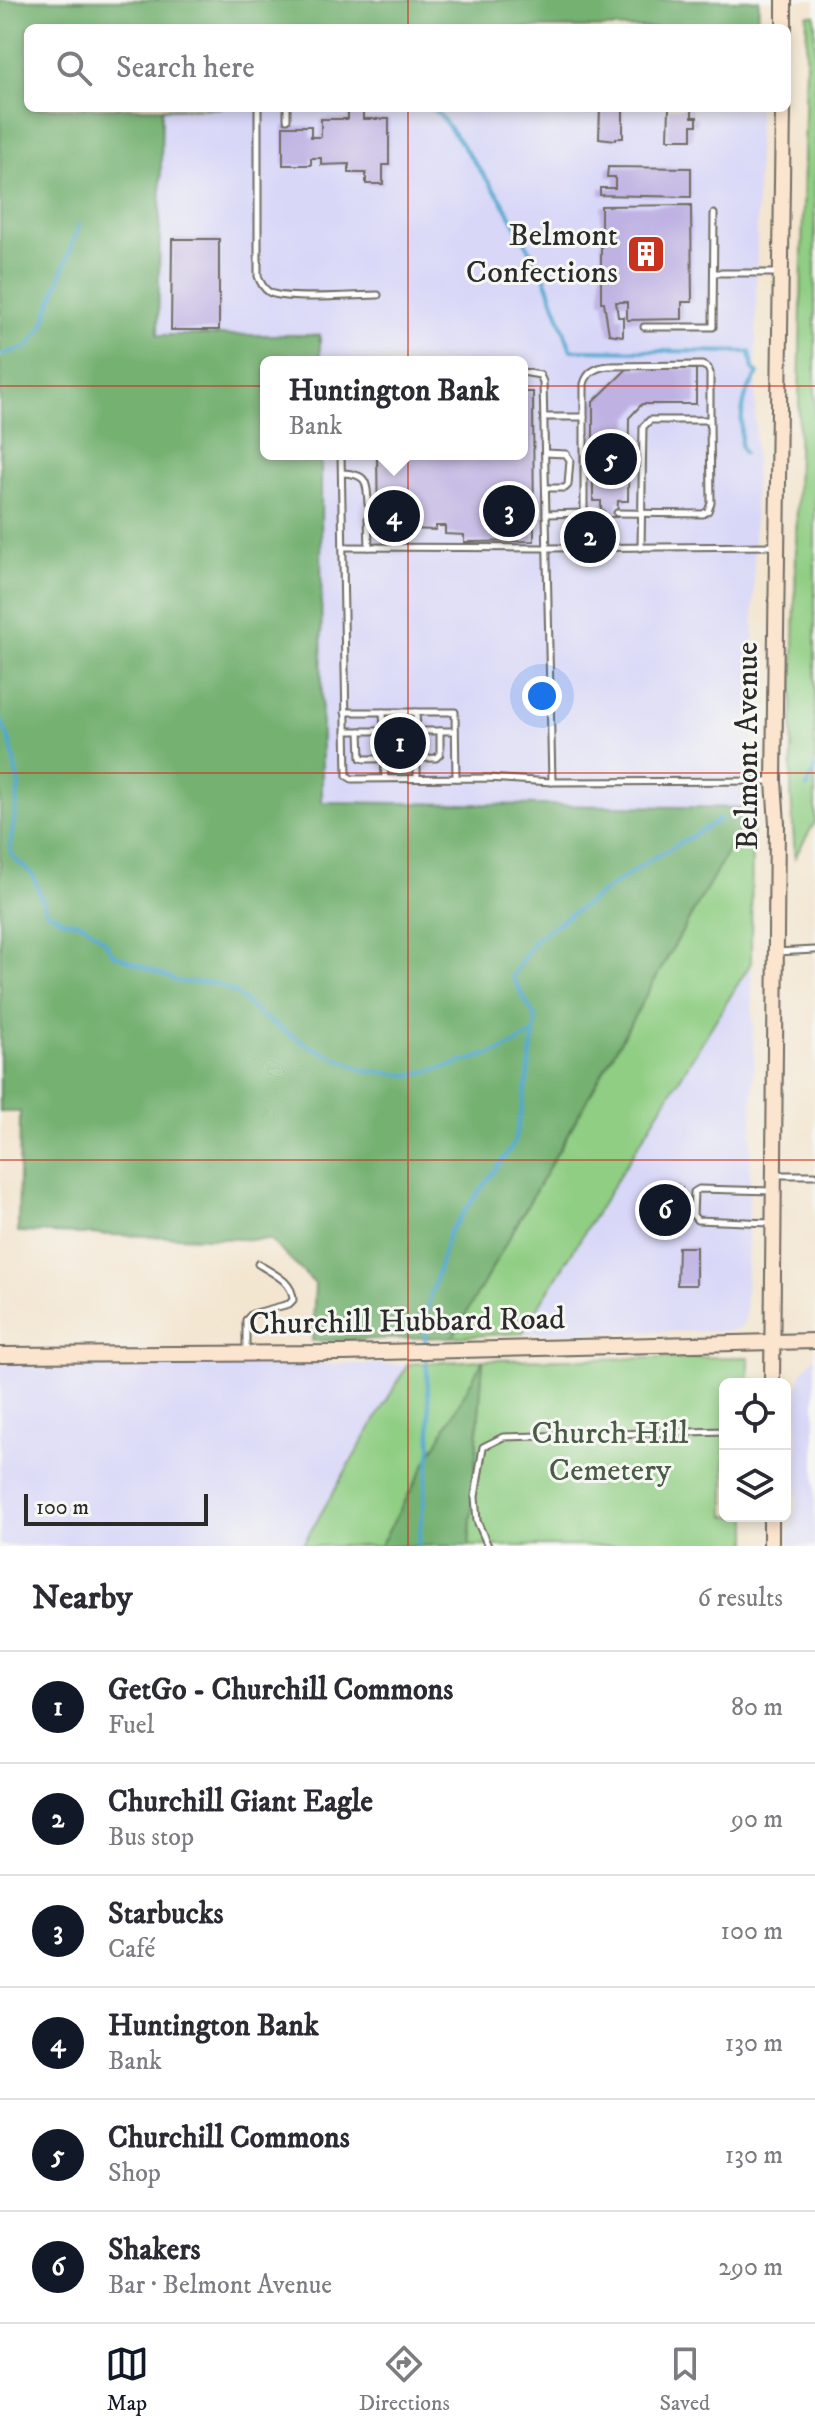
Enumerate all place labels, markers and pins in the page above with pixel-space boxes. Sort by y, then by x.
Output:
place label: Belmont Confections [466,216,618,293]
building icon: Belmont Confections [625,233,667,275]
pin: 5 [585,429,637,489]
pin: 3 [483,481,535,541]
pin: 4 [368,486,420,546]
pin: 2 [564,507,616,567]
pin: 1 [374,713,426,773]
pin: 6 [639,1180,691,1240]

